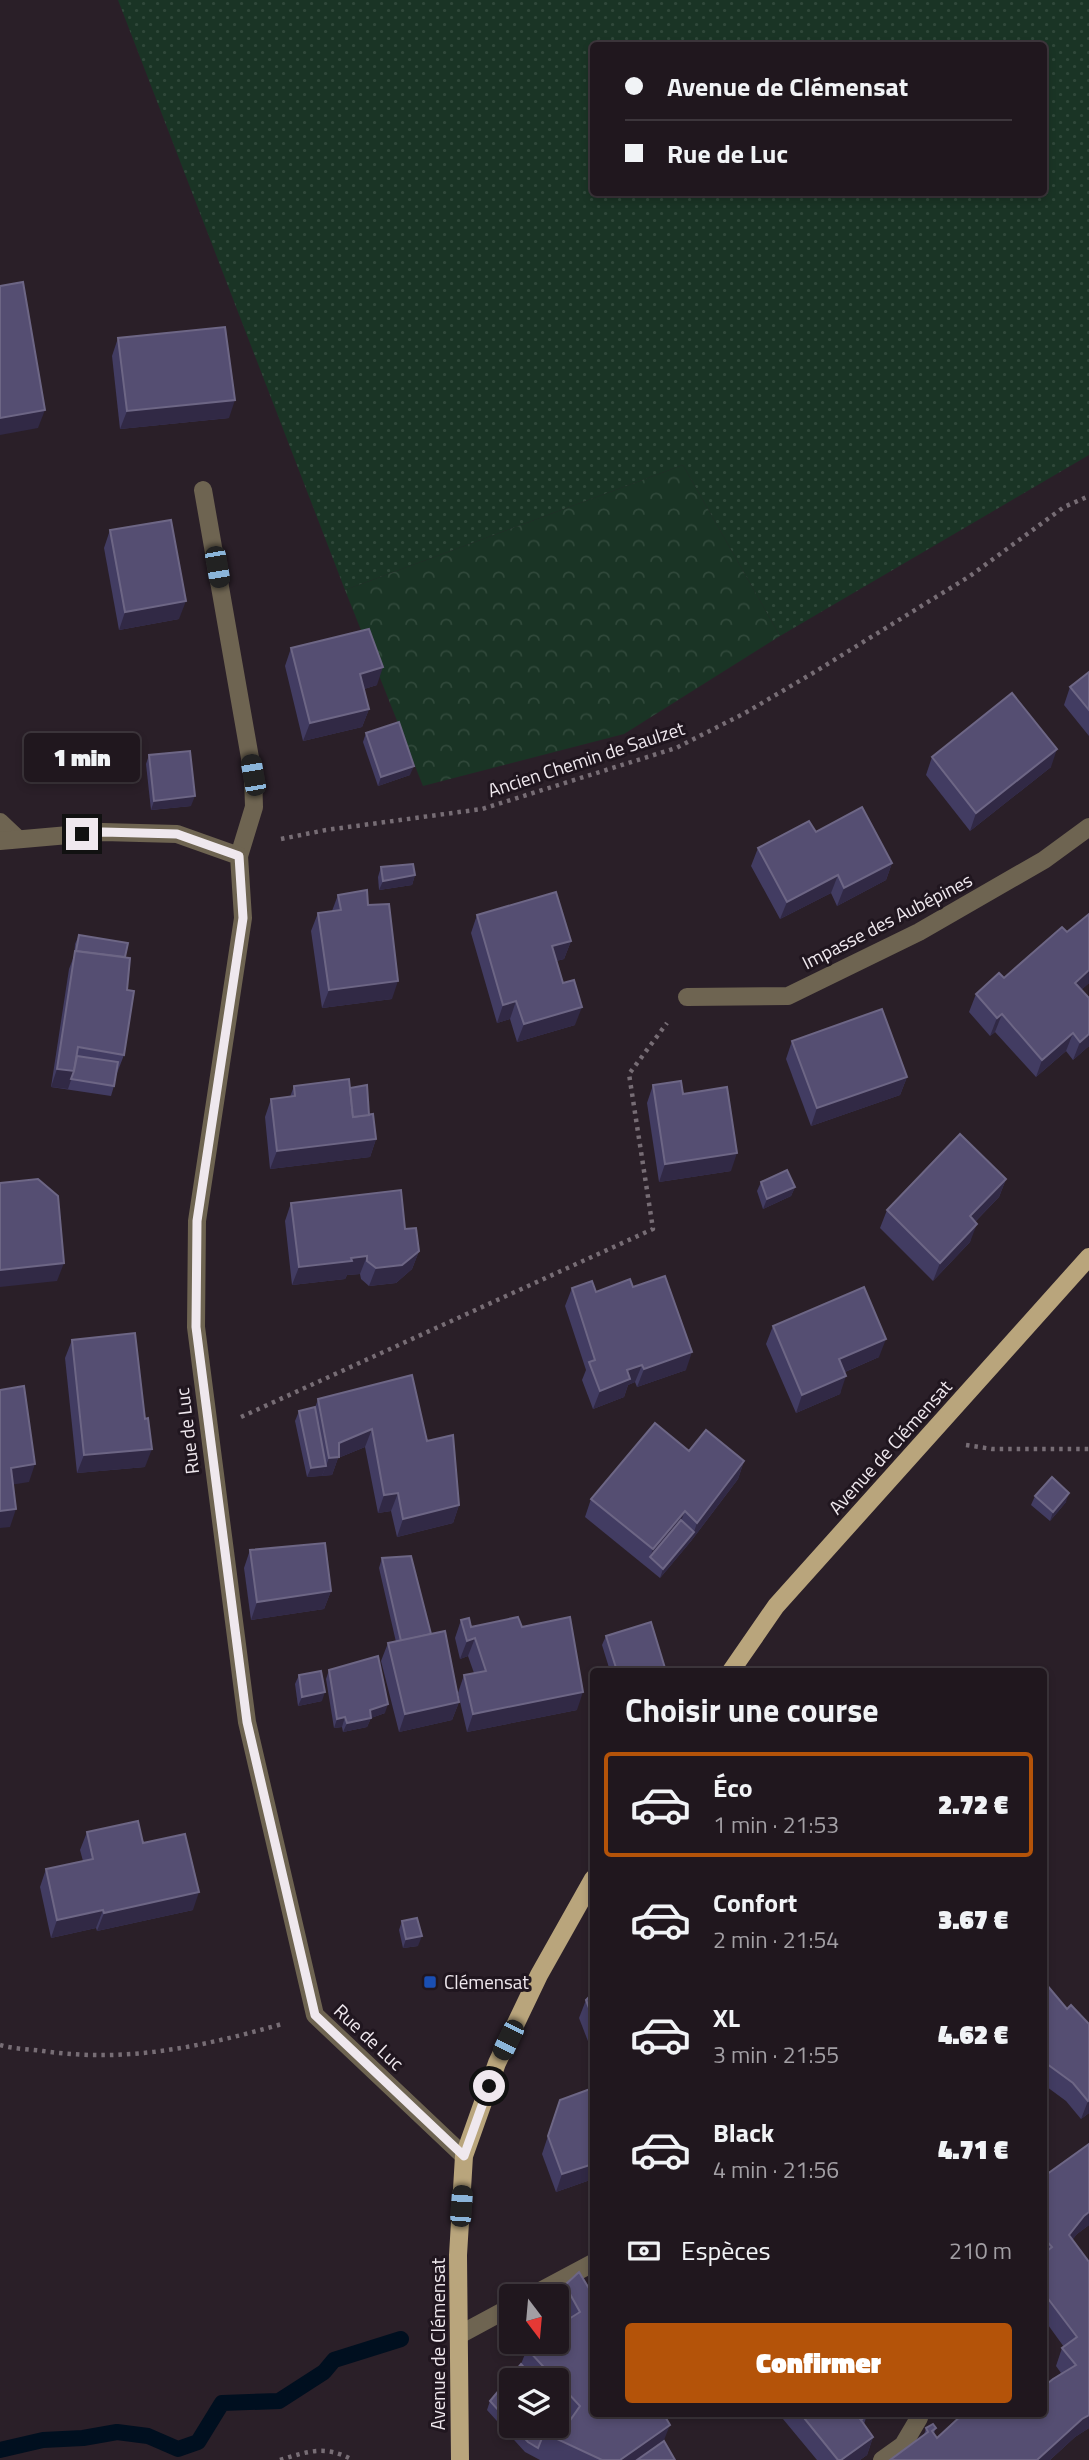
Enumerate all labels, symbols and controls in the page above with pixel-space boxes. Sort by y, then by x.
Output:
text: Avenue de Clémensat [667,67,908,106]
text: Rue de Luc [667,134,788,173]
car [204,544,231,590]
street label: Ancien Chemin de Saulzet [484,713,688,804]
callout: 1 min [24,732,140,782]
text: 1 min [53,740,111,775]
car [240,752,267,798]
route end [66,818,98,850]
street label: Impasse des Aubépines [796,865,977,976]
street label: Avenue de Clémensat [821,1373,958,1520]
street label: Rue de Luc [167,1386,206,1476]
text: Choisir une course [625,1686,879,1734]
text: Éco [713,1768,753,1807]
icon: car [629,1773,692,1836]
text: 2.72 € [938,1785,1008,1824]
text: 1 min · 21:53 [713,1807,839,1842]
text: Confort [713,1883,797,1922]
icon: car [629,1888,692,1951]
text: 3.67 € [938,1900,1008,1939]
text: 2 min · 21:54 [713,1922,839,1957]
place label: Clémensat [444,1967,529,1996]
marker: Clémensat [422,1974,438,1990]
street label: Rue de Luc [328,1996,411,2077]
text: XL [713,1998,740,2037]
icon: car [629,2003,692,2066]
text: 4.62 € [938,2015,1008,2054]
car [490,2017,527,2063]
text: 3 min · 21:55 [713,2037,839,2072]
route start [473,2070,505,2102]
text: Black [713,2113,774,2152]
icon: car [629,2118,692,2181]
text: 4.71 € [938,2130,1008,2169]
text: 4 min · 21:56 [713,2152,839,2187]
car [450,2184,473,2228]
text: Espèces [681,2231,771,2270]
icon: cash [625,2232,663,2270]
text: 210 m [949,2233,1012,2268]
street label: Avenue de Clémensat [423,2257,452,2430]
north arrow [499,2284,569,2354]
map controls [499,2284,569,2438]
button: Confirmer [625,2323,1012,2403]
button: layers [499,2368,569,2438]

